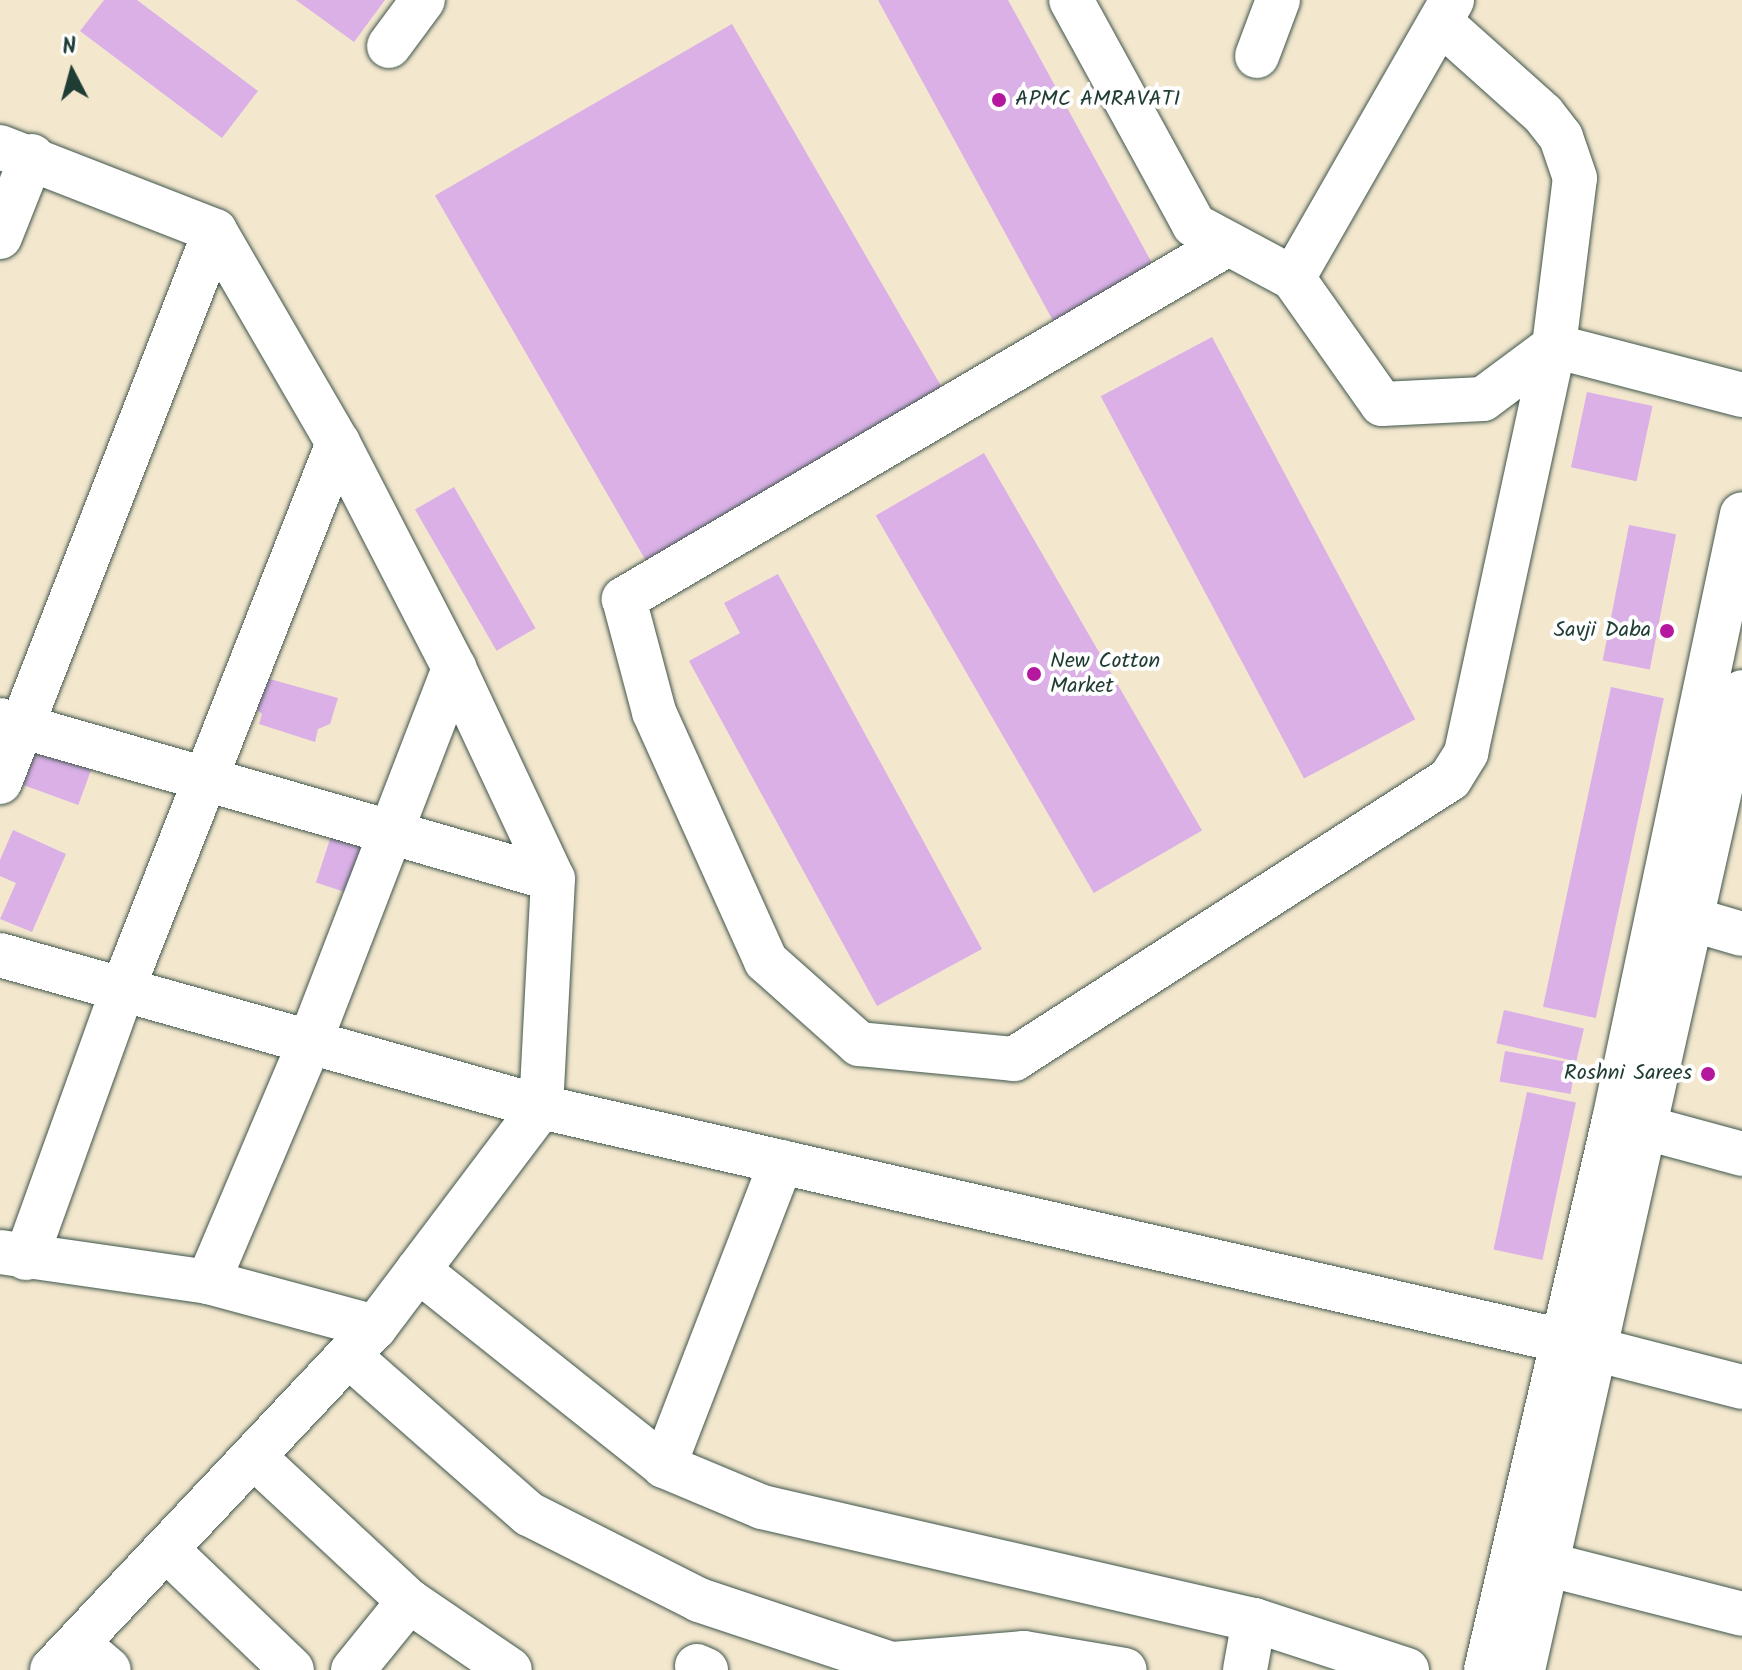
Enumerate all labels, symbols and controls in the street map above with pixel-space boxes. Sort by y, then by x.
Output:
text: N [61,30,78,66]
north arrow [32,32,112,112]
place label: APMC AMRAVATI [1015,87,1180,113]
marker: APMC AMRAVATI [990,91,1008,109]
place label: Savji Daba [1554,618,1651,644]
marker: Savji Daba [1658,622,1676,640]
place label: New Cotton Market [1050,648,1160,700]
marker: New Cotton Market [1025,665,1043,683]
place label: Roshni Sarees [1564,1061,1692,1087]
marker: Roshni Sarees [1699,1065,1717,1083]

